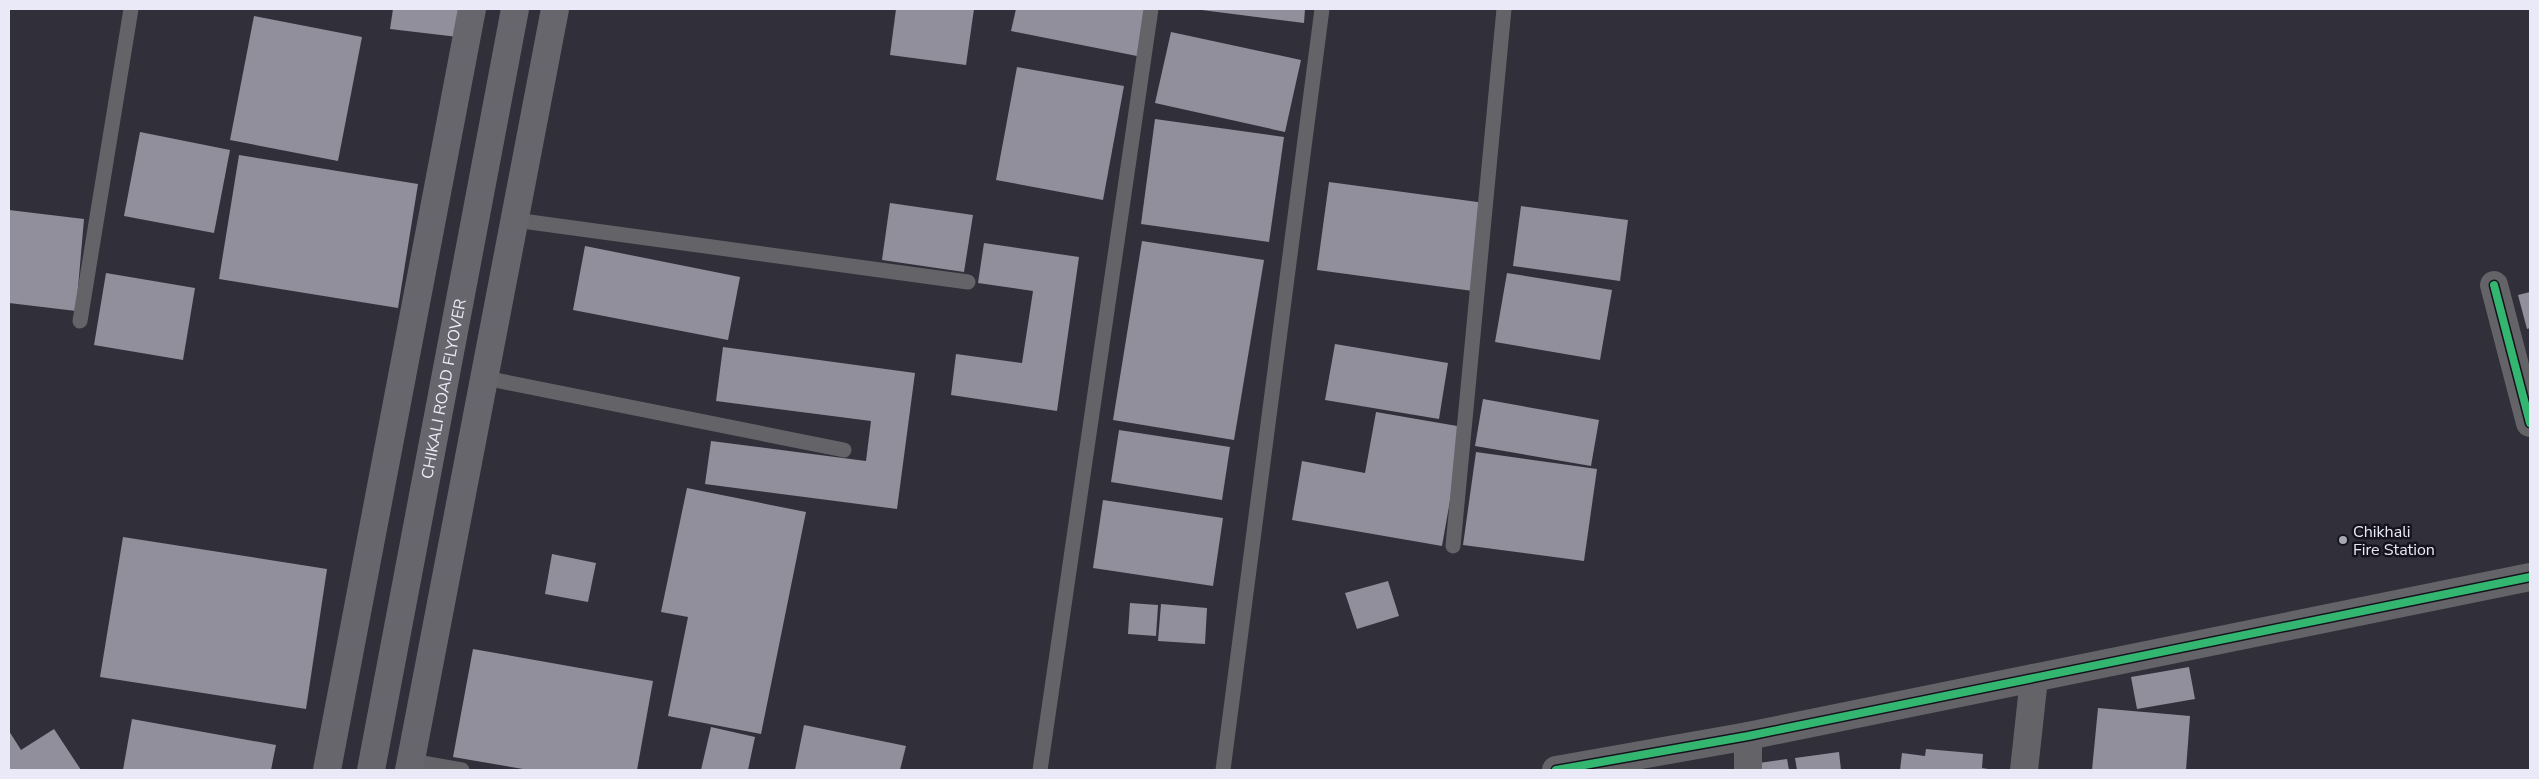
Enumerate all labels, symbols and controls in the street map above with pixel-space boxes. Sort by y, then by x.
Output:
street label: CHIKALI ROAD FLYOVER [416,297,472,481]
place label: Chikhali Fire Station [2353,521,2435,561]
marker: Chikhali Fire Station [2337,534,2349,546]

